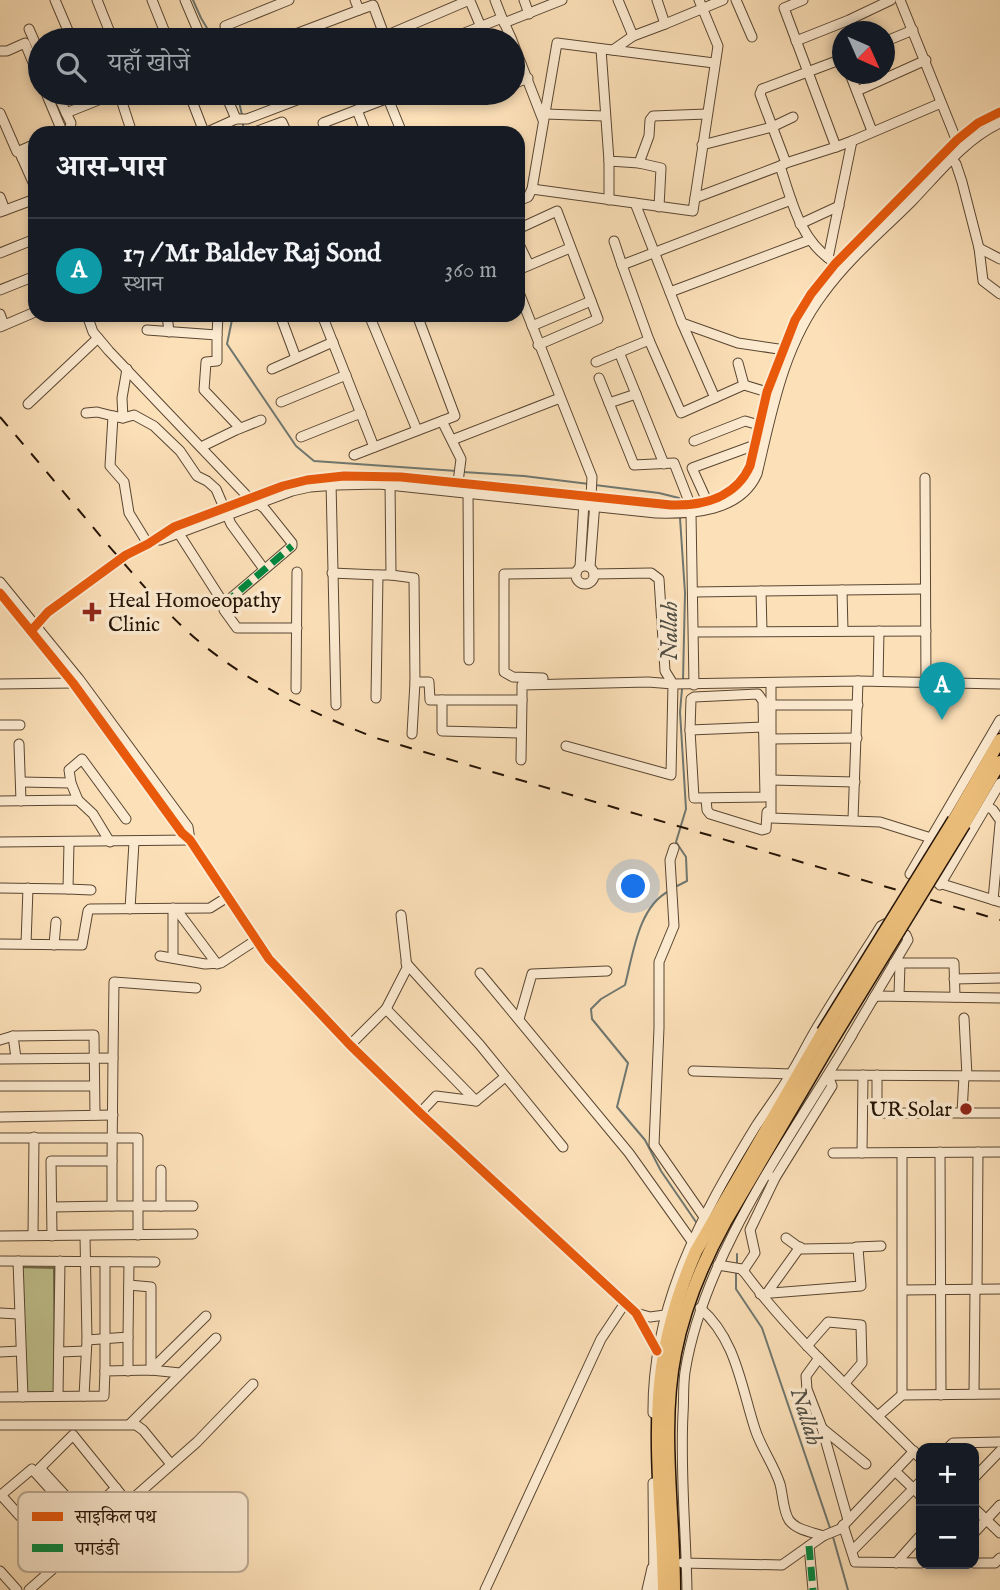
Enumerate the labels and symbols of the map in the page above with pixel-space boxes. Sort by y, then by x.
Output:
north arrow [832,21,895,84]
place label: Heal Homoeopathy Clinic [108,588,282,639]
water label: Nallah [656,601,685,661]
marker: Heal Homoeopathy Clinic [82,602,102,622]
pin: A [919,662,965,720]
your location [616,869,650,903]
place label: UR Solar [869,1097,952,1124]
marker: UR Solar [958,1101,974,1117]
water label: Nallah [783,1384,829,1450]
legend [18,1492,248,1572]
text: साइकिल पथ [74,1506,157,1530]
text: पगडंडी [74,1538,120,1562]

